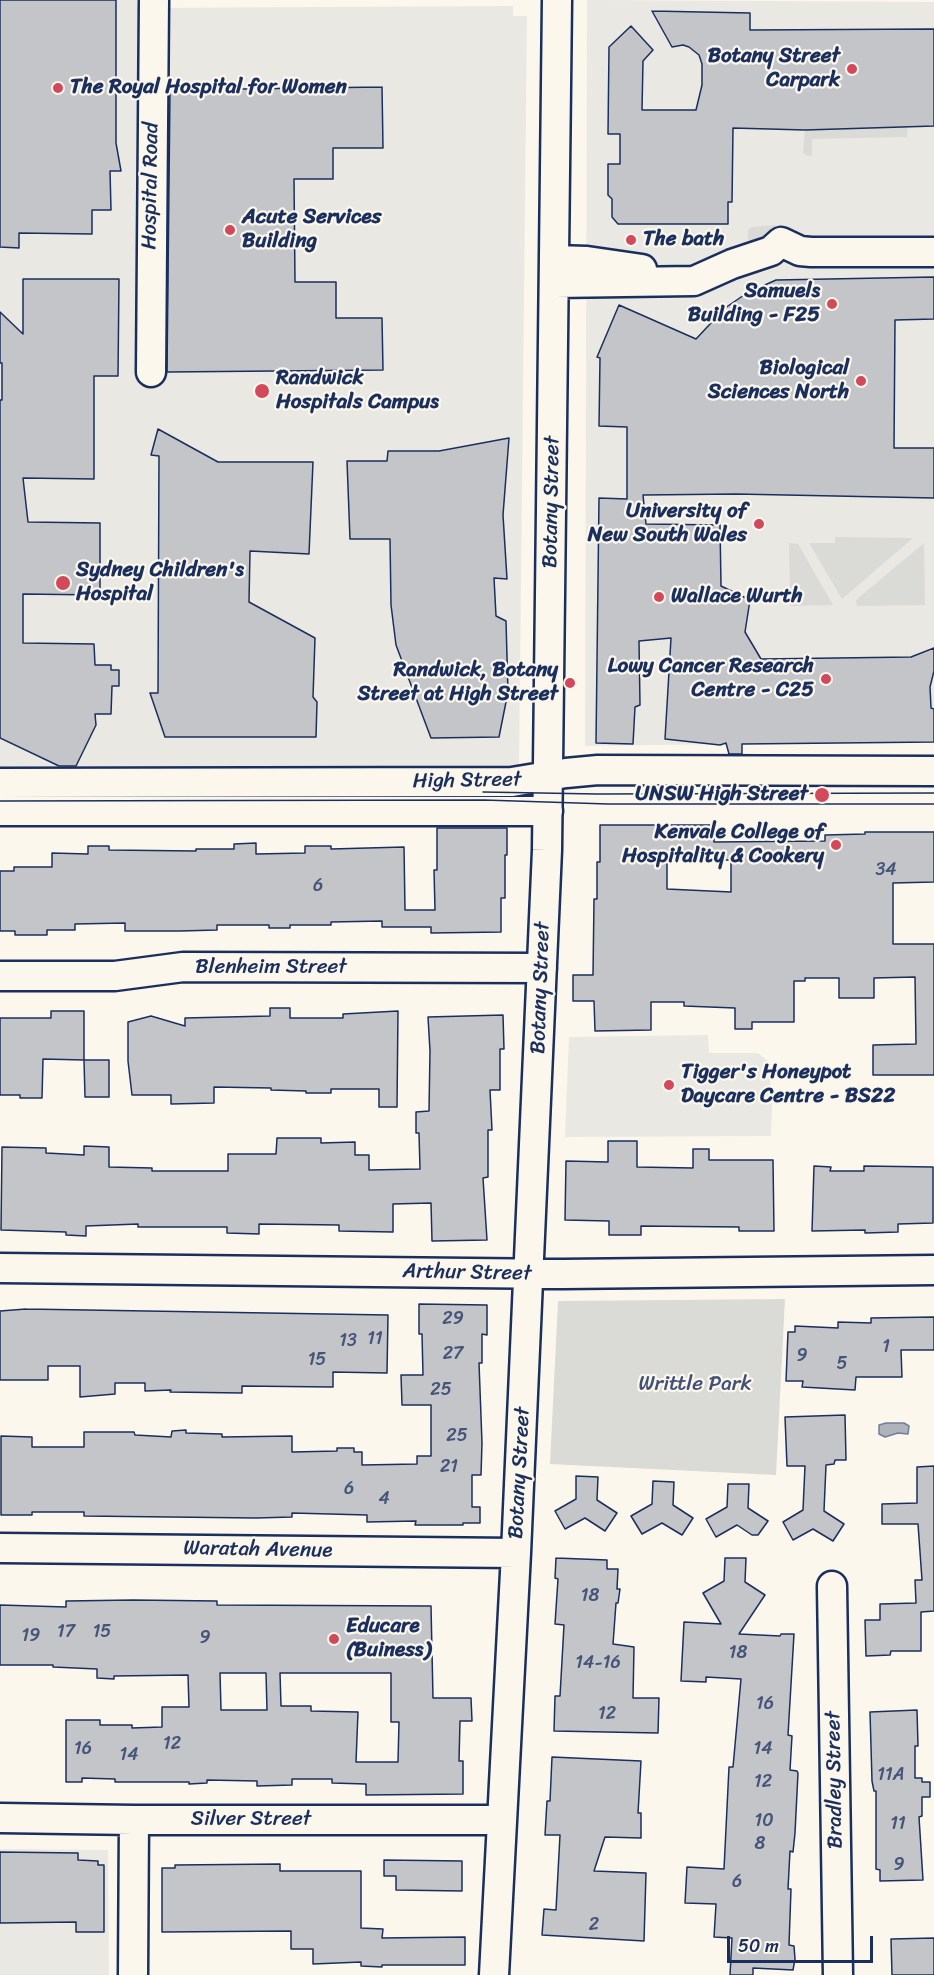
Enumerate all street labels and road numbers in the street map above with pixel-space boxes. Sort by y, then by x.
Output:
street label: Hospital Road [137,122,165,250]
street label: Botany Street [538,436,566,568]
street label: High Street [412,767,522,795]
street label: Botany Street [526,922,556,1054]
street label: Blenheim Street [195,955,347,981]
street label: Arthur Street [402,1259,532,1287]
street label: Botany Street [504,1406,536,1540]
street label: Waratah Avenue [183,1536,333,1564]
street label: Bradley Street [821,1711,849,1849]
street label: Silver Street [191,1807,311,1833]

